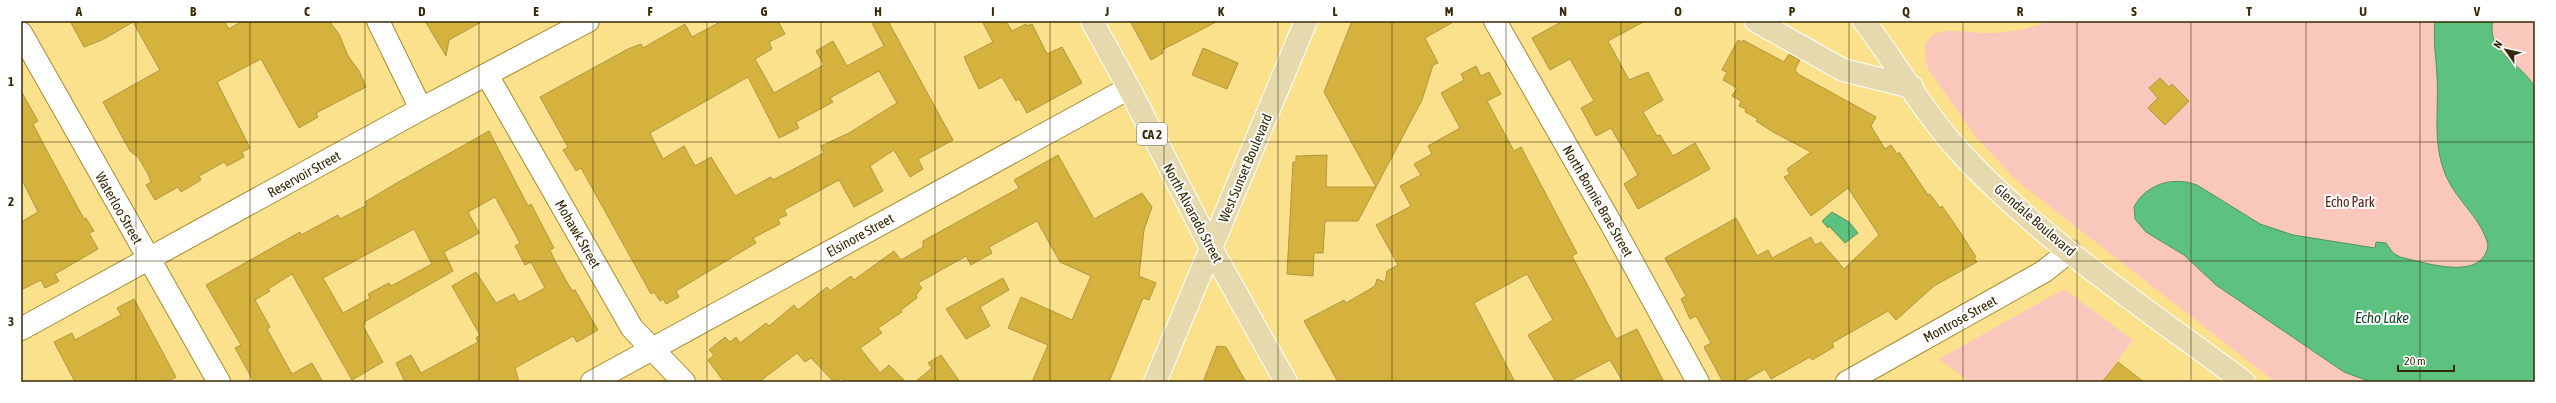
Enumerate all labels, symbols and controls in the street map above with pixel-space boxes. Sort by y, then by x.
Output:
text: A [75,4,83,19]
text: B [190,4,197,19]
text: C [304,4,310,19]
text: D [418,4,426,19]
text: E [533,4,539,19]
text: F [647,4,653,19]
text: G [761,4,768,19]
text: H [874,4,882,19]
text: I [991,4,995,19]
text: J [1104,4,1109,19]
text: K [1218,4,1225,19]
text: L [1332,4,1338,19]
text: M [1445,4,1454,19]
text: N [1559,4,1567,19]
text: O [1674,4,1682,19]
text: P [1789,4,1796,19]
text: Q [1902,4,1910,19]
text: R [2017,4,2024,19]
text: S [2131,4,2137,19]
text: T [2246,4,2252,19]
text: U [2359,4,2367,19]
text: V [2473,4,2481,19]
north arrow [2486,30,2526,70]
text: N [2491,38,2505,50]
text: 1 [8,74,14,89]
street label: West Sunset Boulevard [1215,111,1275,225]
road number: CA 2 [1137,123,1167,145]
street label: North Bonnie Brae Street [1560,143,1636,259]
street label: Reservoir Street [265,147,343,201]
street label: North Alvarado Street [1160,161,1226,265]
street label: Waterloo Street [92,169,146,247]
street label: Glendale Boulevard [1991,181,2079,259]
text: 2 [8,194,14,209]
park label: Echo Park [2325,194,2375,210]
street label: Mohawk Street [552,197,604,271]
street label: Elsinore Street [824,210,896,260]
street label: Montrose Street [1921,292,1999,346]
water label: Echo Lake [2355,309,2409,326]
text: 3 [8,314,14,329]
scale bar [2398,347,2454,373]
text: 20 m [2404,354,2426,368]

